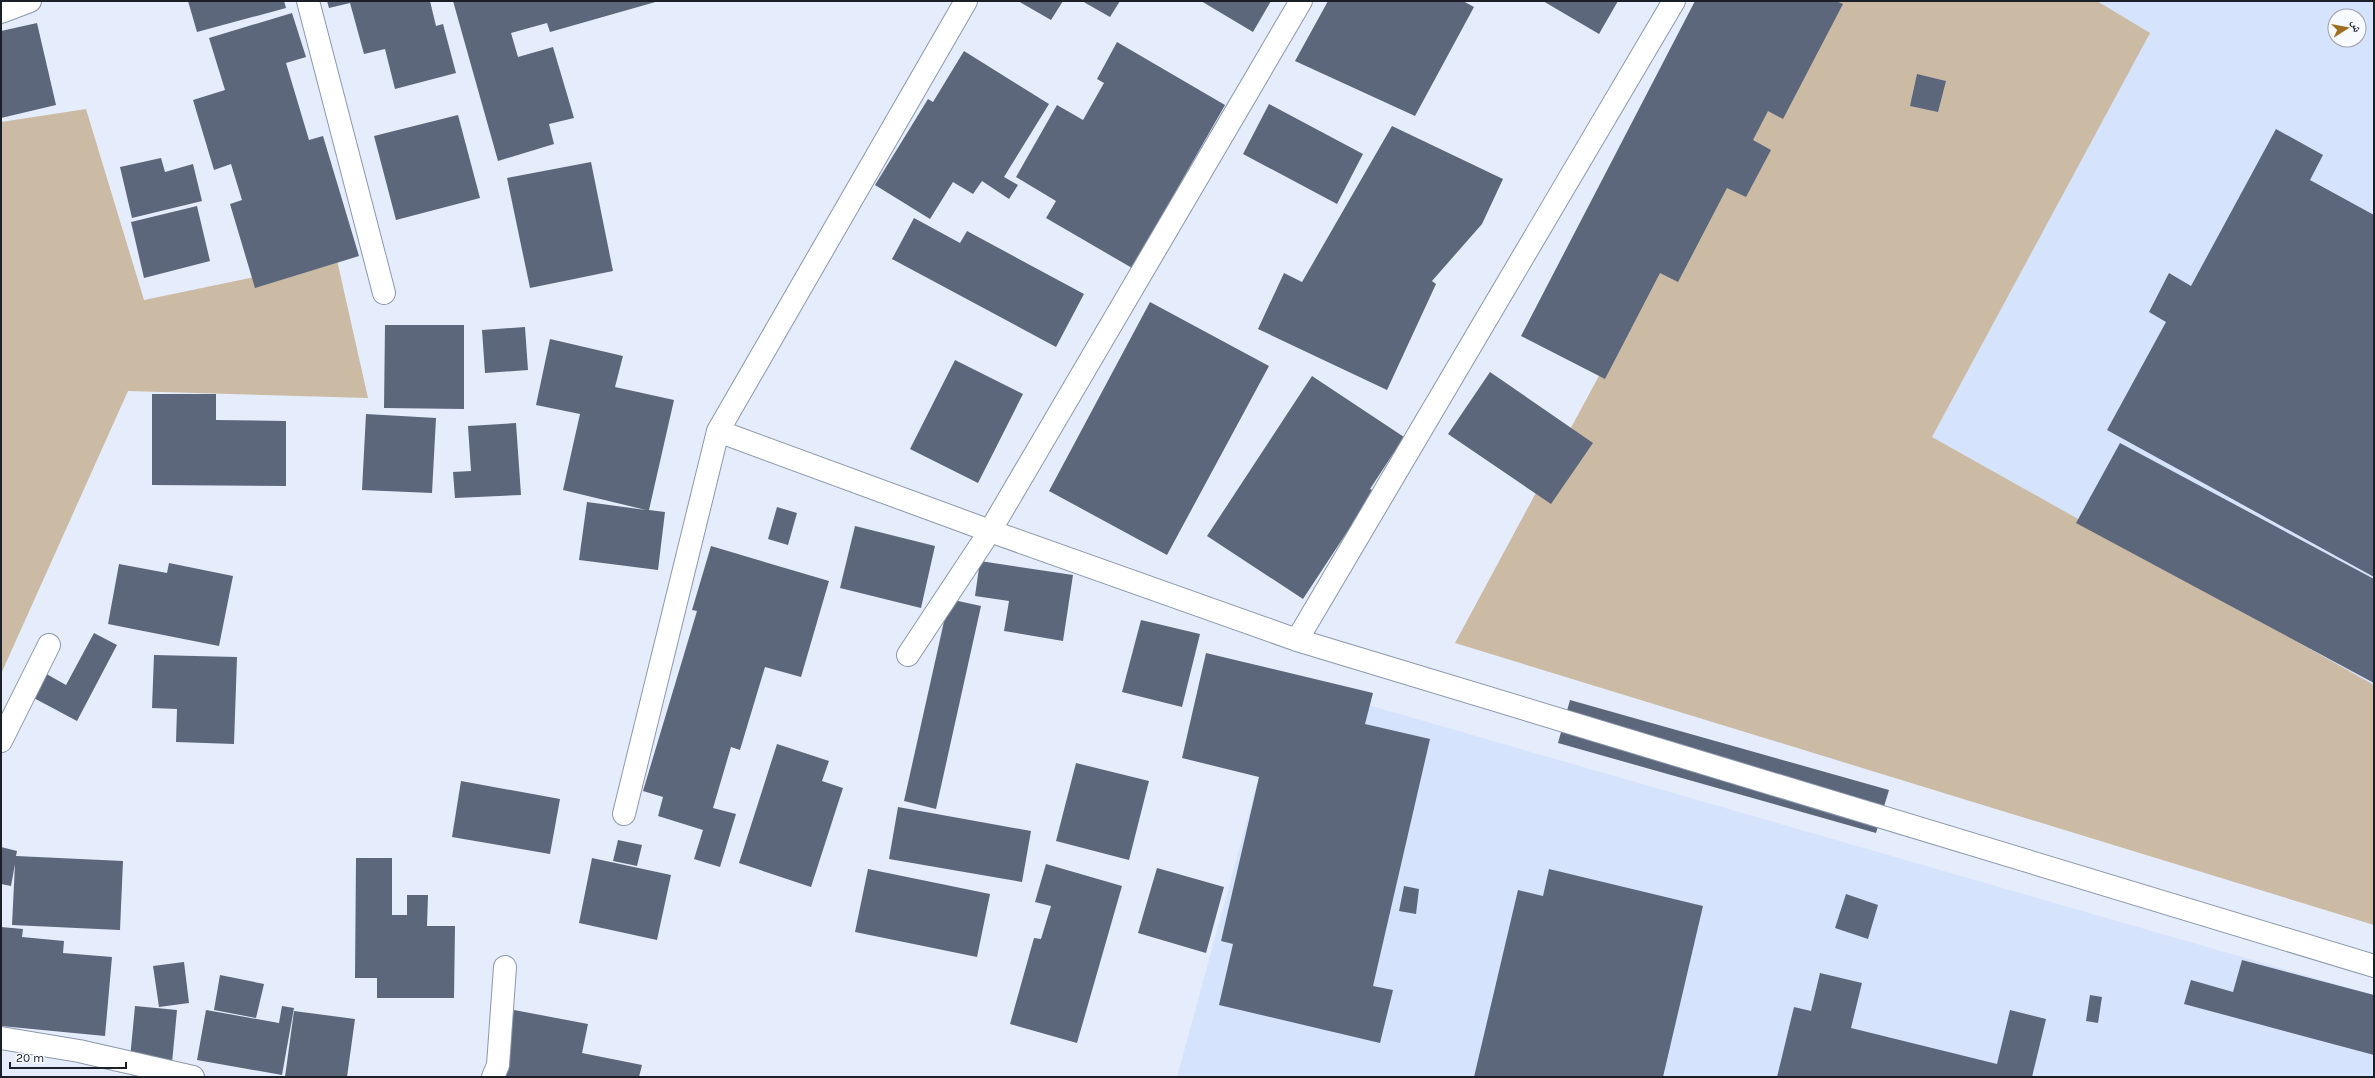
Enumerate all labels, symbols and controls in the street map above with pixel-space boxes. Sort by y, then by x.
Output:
north arrow [2327,8,2367,48]
text: ش [2348,19,2364,34]
scale bar [10,1044,126,1070]
text: 20 m [16,1051,44,1065]

